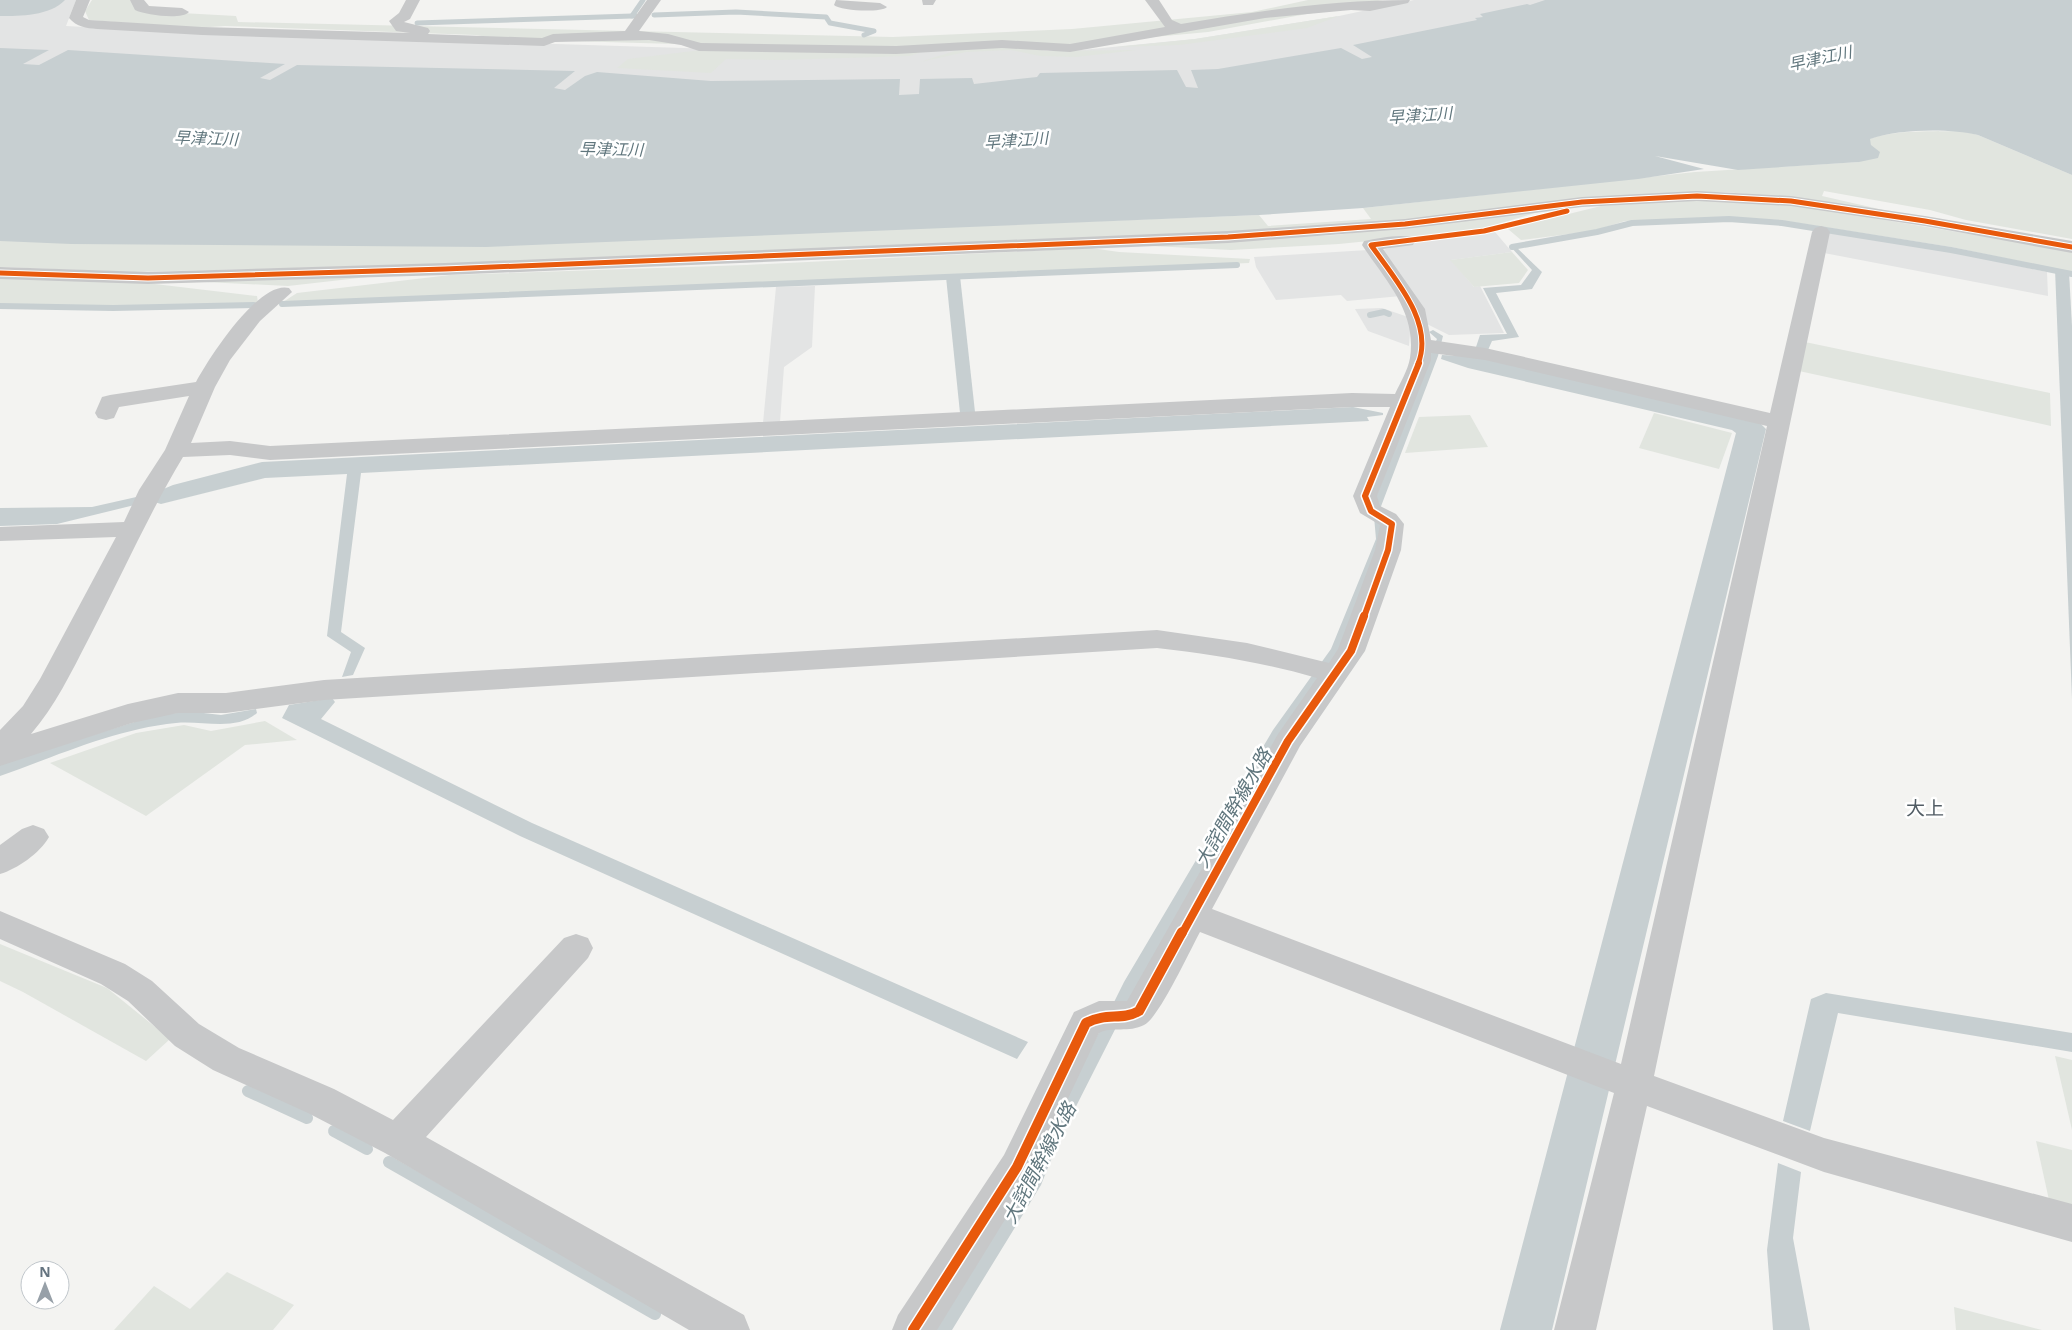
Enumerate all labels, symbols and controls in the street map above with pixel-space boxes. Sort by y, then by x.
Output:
water label: 早津江川 [1786,40,1856,75]
water label: 早津江川 [1387,102,1455,128]
water label: 早津江川 [174,126,240,150]
water label: 早津江川 [983,127,1051,153]
water label: 早津江川 [579,137,645,161]
water label: 大詫間幹線水路 [1188,742,1279,872]
district label: 大上 [1906,795,1944,821]
water label: 大詫間幹線水路 [996,1096,1083,1228]
north arrow [20,1260,70,1310]
text: N [39,1262,51,1281]

